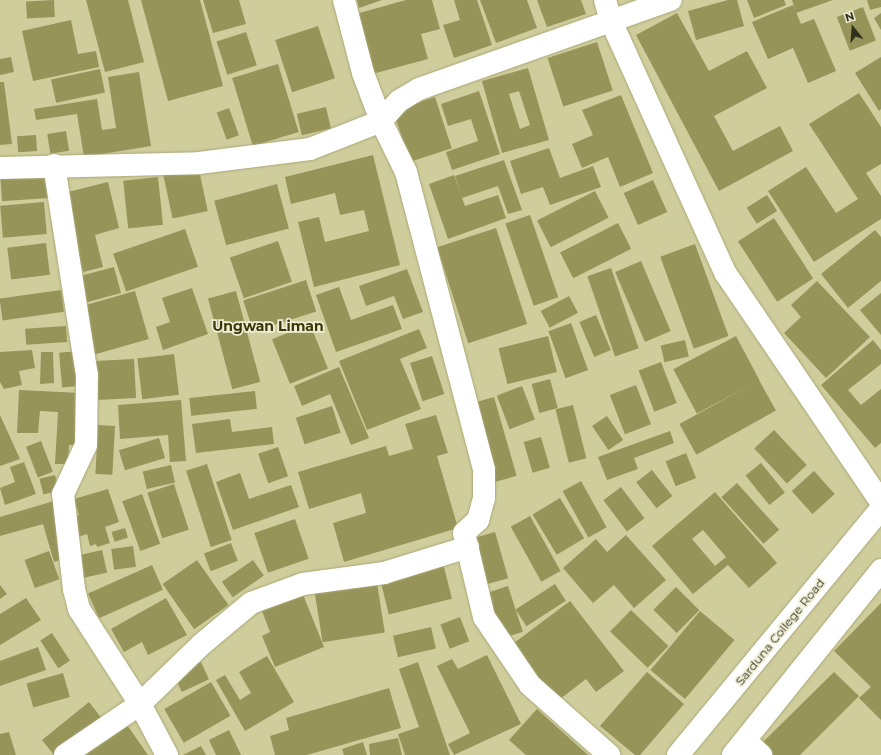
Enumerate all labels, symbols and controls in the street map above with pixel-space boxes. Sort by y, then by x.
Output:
north arrow [833,8,873,48]
text: N [843,9,856,25]
district label: Ungwan Liman [212,318,324,334]
street label: Sarduna College Road [733,576,827,688]

